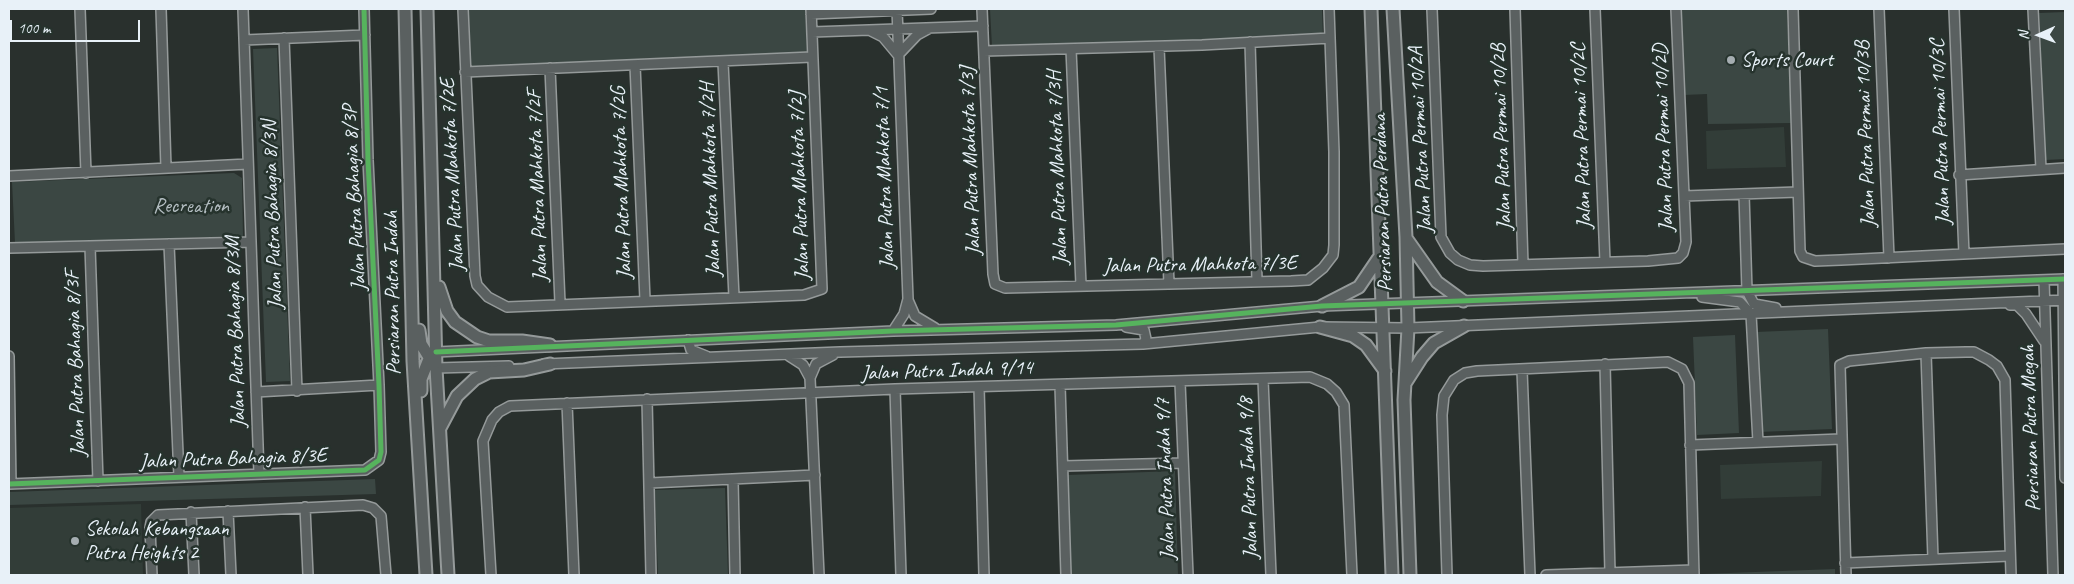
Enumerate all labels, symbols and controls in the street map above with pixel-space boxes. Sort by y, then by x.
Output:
scale bar [12,10,142,42]
north arrow [2014,10,2064,60]
text: 100 m [18,19,50,38]
text: N [2015,31,2032,40]
street label: Jalan Putra Permai 10/3C [1925,39,1957,225]
street label: Jalan Putra Permai 10/3B [1850,40,1882,228]
street label: Jalan Putra Permai 10/2B [1486,43,1518,231]
street label: Jalan Putra Permai 10/2C [1566,43,1598,229]
street label: Jalan Putra Permai 10/2D [1648,44,1680,232]
street label: Jalan Putra Permai 10/2A [1404,46,1438,234]
place label: Sports Court [1741,47,1833,73]
marker: Sports Court [1725,54,1737,66]
street label: Jalan Putra Mahkota 7/3J [955,66,987,256]
street label: Jalan Putra Mahkota 7/3H [1042,71,1074,265]
street label: Jalan Putra Mahkota 7/2E [435,78,471,272]
street label: Jalan Putra Mahkota 7/2H [695,83,727,277]
street label: Jalan Putra Mahkota 7/2G [606,86,638,280]
street label: Jalan Putra Mahkota 7/1 [869,86,901,270]
street label: Jalan Putra Mahkota 7/2F [522,90,554,282]
street label: Jalan Putra Mahkota 7/2J [784,91,816,281]
street label: Jalan Putra Bahagia 8/3P [338,104,372,292]
street label: Persiaran Putra Perdana [1367,114,1399,292]
street label: Jalan Putra Bahagia 8/3N [257,120,289,310]
park label: Recreation [153,193,229,219]
street label: Persiaran Putra Indah [379,211,407,375]
street label: Jalan Putra Bahagia 8/3M [220,236,252,428]
street label: Jalan Putra Mahkota 7/3E [1103,251,1297,279]
street label: Jalan Putra Bahagia 8/3F [60,271,92,457]
street label: Persiaran Putra Megah [2015,344,2047,512]
street label: Jalan Putra Indah 9/14 [861,355,1033,387]
street label: Jalan Putra Indah 9/8 [1234,396,1264,560]
street label: Jalan Putra Indah 9/7 [1151,397,1181,561]
street label: Jalan Putra Bahagia 8/3E [139,443,327,475]
place label: Sekolah Kebangsaan Putra Heights 2 [85,516,229,566]
marker: Sekolah Kebangsaan Putra Heights 2 [69,535,81,547]

